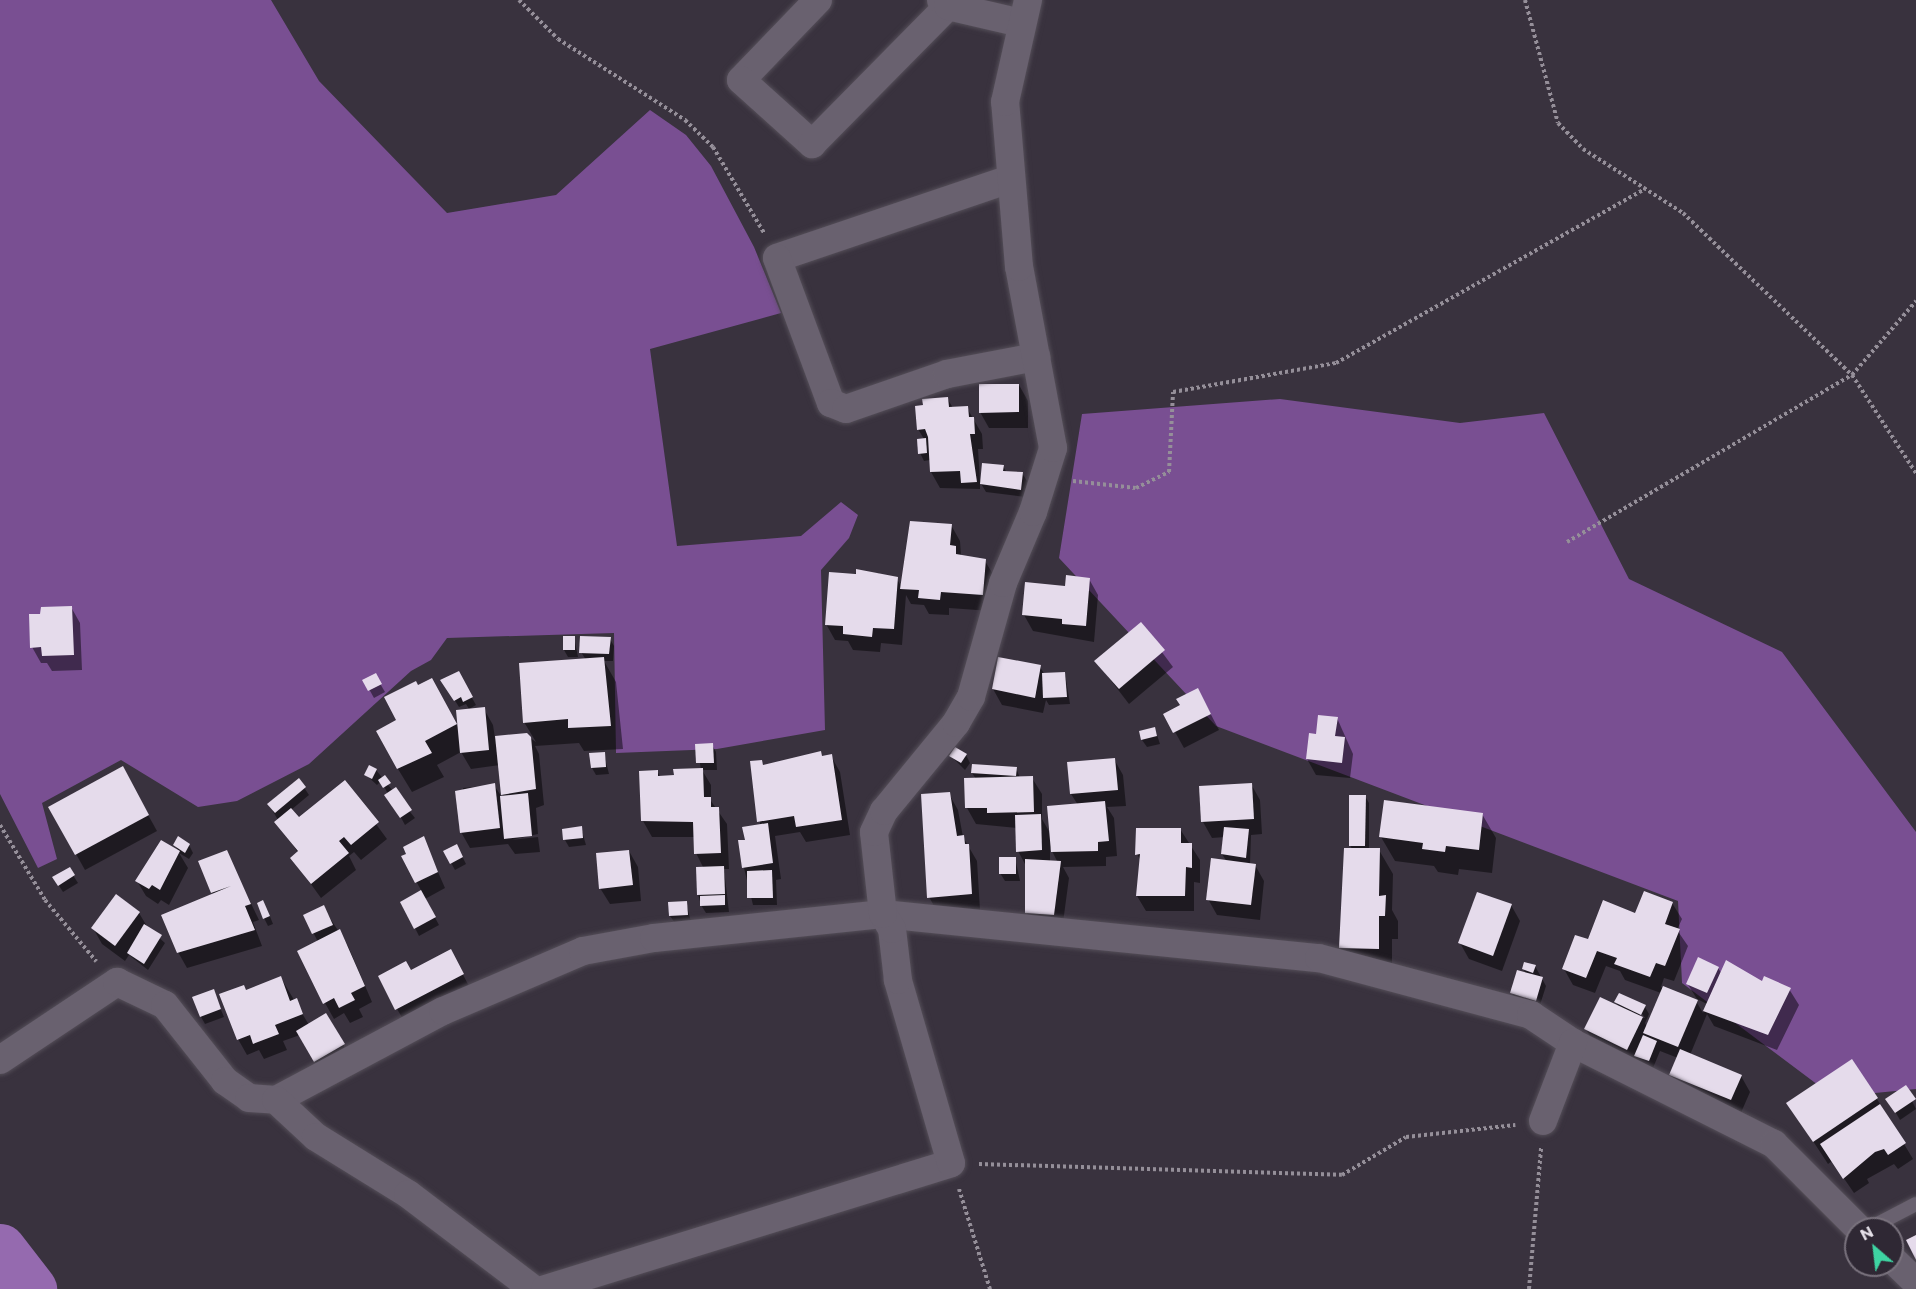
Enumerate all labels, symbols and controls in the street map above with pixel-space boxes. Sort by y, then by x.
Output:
north arrow [1844,1217,1904,1277]
text: N [1856,1221,1876,1244]

